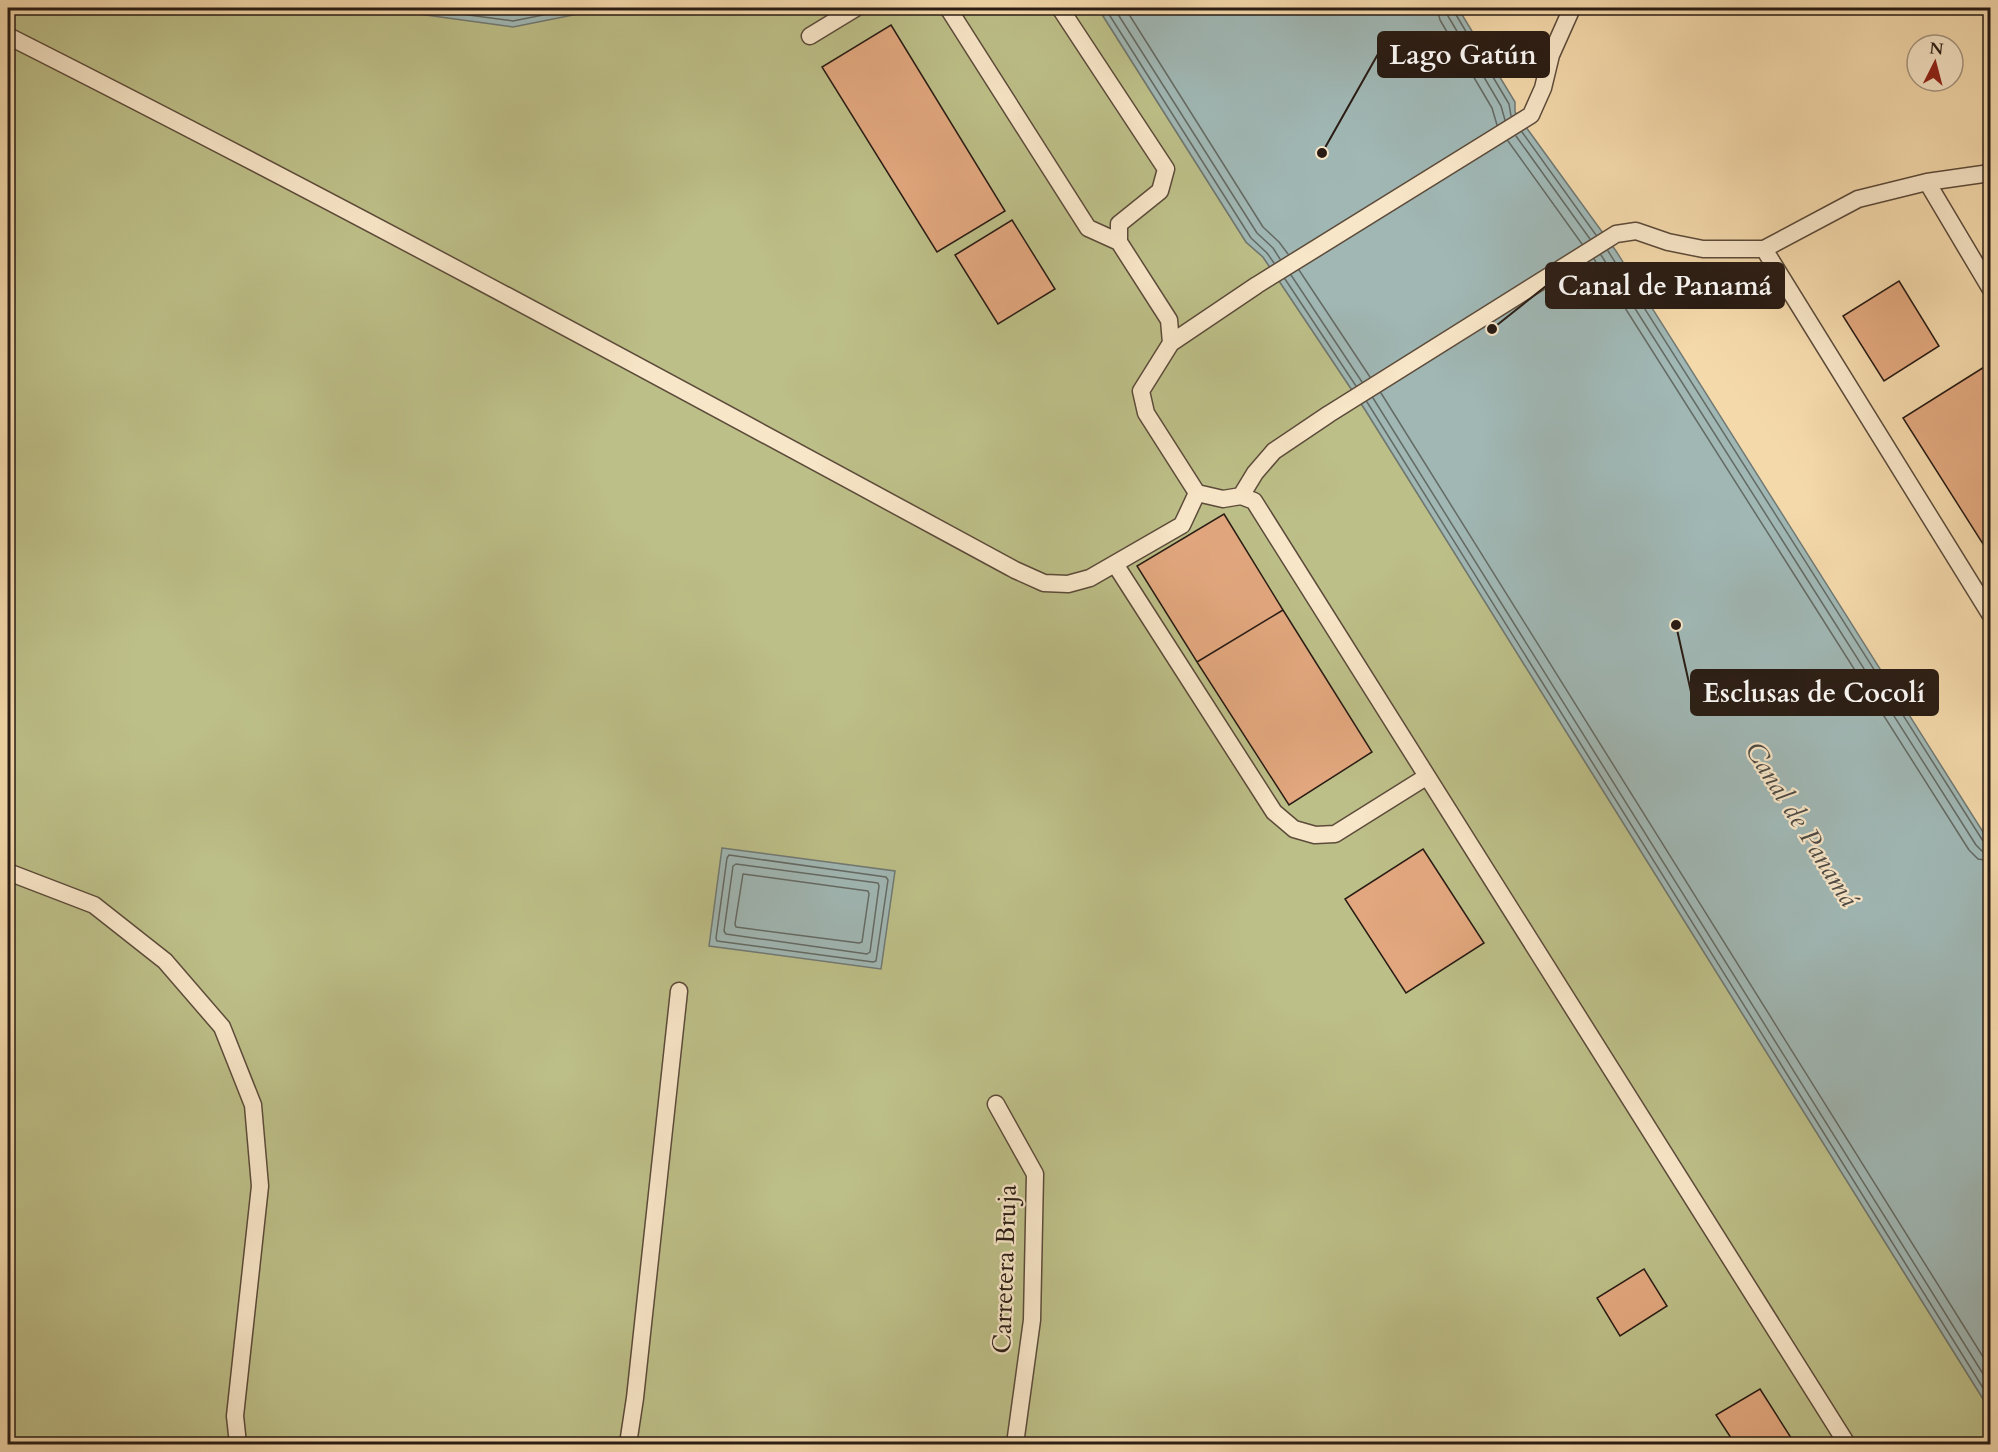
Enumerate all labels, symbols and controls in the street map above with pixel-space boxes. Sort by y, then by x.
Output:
callout: Lago Gatún [1378,32,1549,77]
north arrow [1905,33,1965,93]
text: Lago Gatún [1389,37,1537,74]
text: N [1928,37,1945,61]
callout: Canal de Panamá [1546,263,1784,308]
text: Canal de Panamá [1558,268,1773,305]
callout: Esclusas de Cocolí [1691,670,1938,715]
text: Esclusas de Cocolí [1703,675,1925,712]
water label: Canal de Panamá [1736,735,1868,915]
street label: Carretera Bruja [984,1184,1025,1354]

